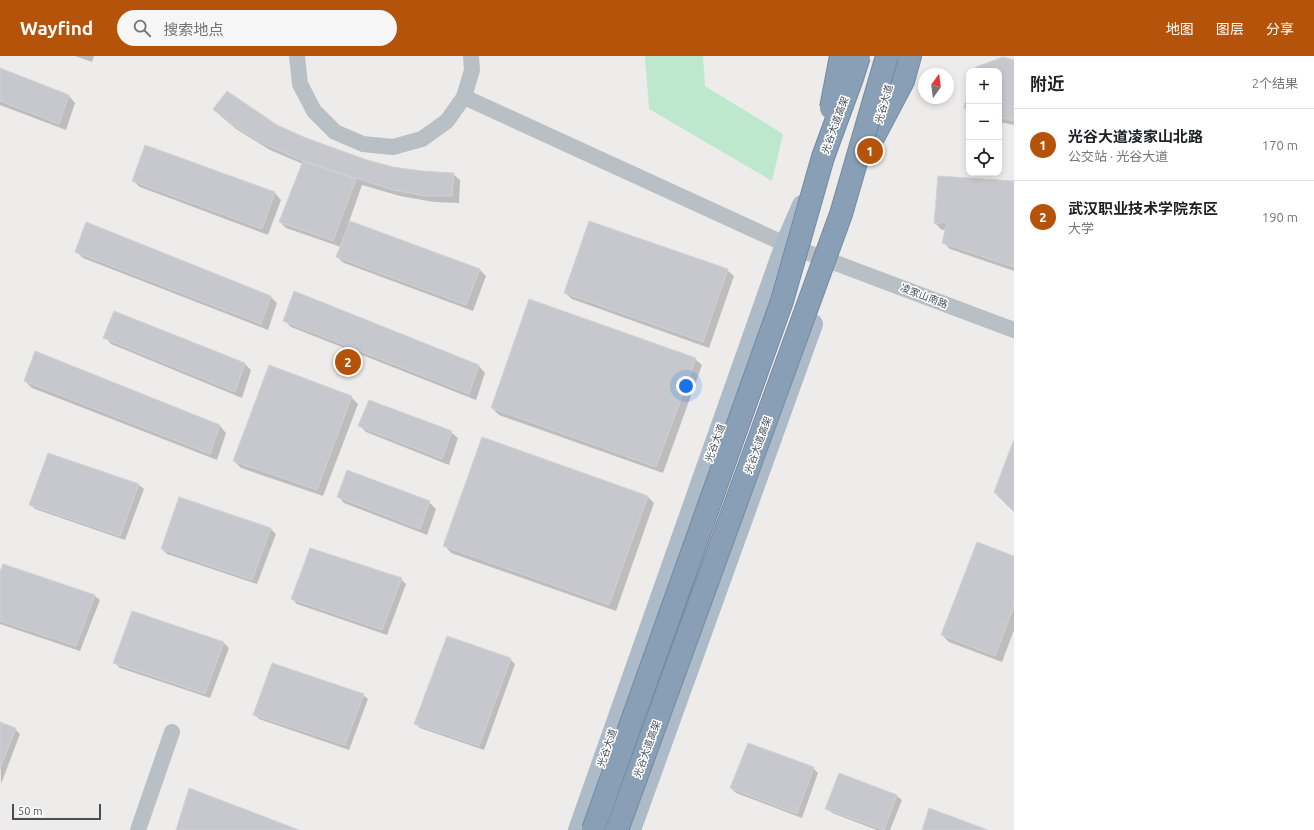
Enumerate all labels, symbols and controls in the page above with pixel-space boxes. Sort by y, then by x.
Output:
search box [117,10,397,46]
text: Wayfind [20,17,93,39]
icon: search [131,17,153,39]
text: 搜索地点 [163,21,223,38]
text: 地图 [1166,21,1194,37]
text: 图层 [1216,21,1244,37]
text: 分享 [1266,21,1294,37]
north arrow [918,68,954,104]
map controls [966,68,1002,176]
button: + [966,68,1002,104]
text: 附近 [1030,74,1064,93]
text: 2个结果 [1252,76,1298,90]
street label: 光谷大道 [873,83,895,125]
street label: 光谷大道高架 [820,95,850,155]
button: − [966,104,1002,140]
text: 光谷大道凌家山北路 [1068,128,1203,145]
pin: 1 [857,136,883,166]
text: 1 [1039,138,1047,152]
text: 170 m [1262,138,1298,152]
button: locate [966,140,1002,176]
text: 公交站 · 光谷大道 [1068,149,1168,163]
text: 武汉职业技术学院东区 [1068,200,1218,217]
text: 2 [1039,210,1047,224]
text: 190 m [1262,210,1298,224]
text: 大学 [1068,221,1094,235]
street label: 凌家山南路 [899,282,949,310]
pin: 2 [335,347,361,377]
your location [676,376,696,396]
street label: 光谷大道高架 [743,415,773,475]
street label: 光谷大道 [703,422,727,464]
street label: 光谷大道高架 [632,719,662,779]
street label: 光谷大道 [595,727,619,769]
scale bar [12,802,101,821]
text: 50 m [18,805,42,817]

